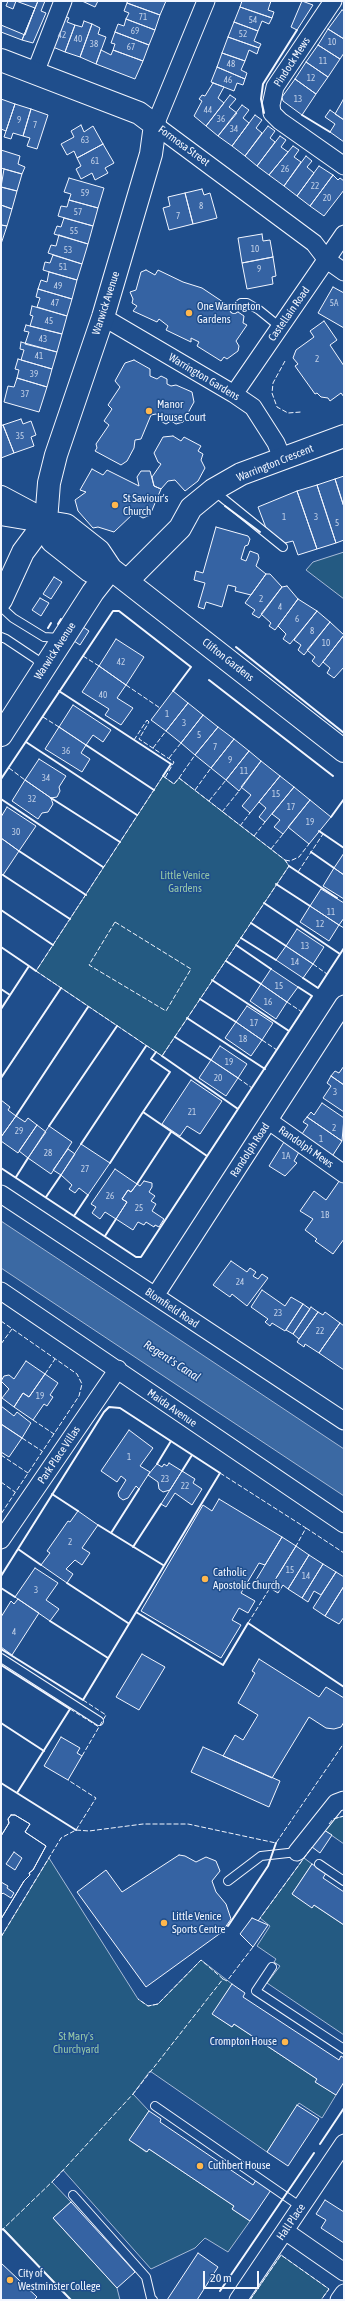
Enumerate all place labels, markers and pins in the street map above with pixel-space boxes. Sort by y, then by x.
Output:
place label: One Warrington Gardens [197,300,261,326]
marker: One Warrington Gardens [184,308,194,318]
place label: Manor House Court [157,398,206,424]
marker: Manor House Court [144,406,154,416]
place label: St Saviour's Church [123,492,169,518]
marker: St Saviour's Church [110,500,120,510]
place label: Catholic Apostolic Church [213,1566,280,1592]
marker: Catholic Apostolic Church [200,1574,210,1584]
place label: Little Venice Sports Centre [172,1910,225,1936]
marker: Little Venice Sports Centre [159,1918,169,1928]
place label: Crompton House [210,2035,277,2049]
marker: Crompton House [280,2037,290,2047]
place label: Cuthbert House [208,2159,271,2173]
marker: Cuthbert House [195,2161,205,2171]
place label: City of Westminster College [18,2267,100,2293]
marker: City of Westminster College [5,2275,15,2285]

